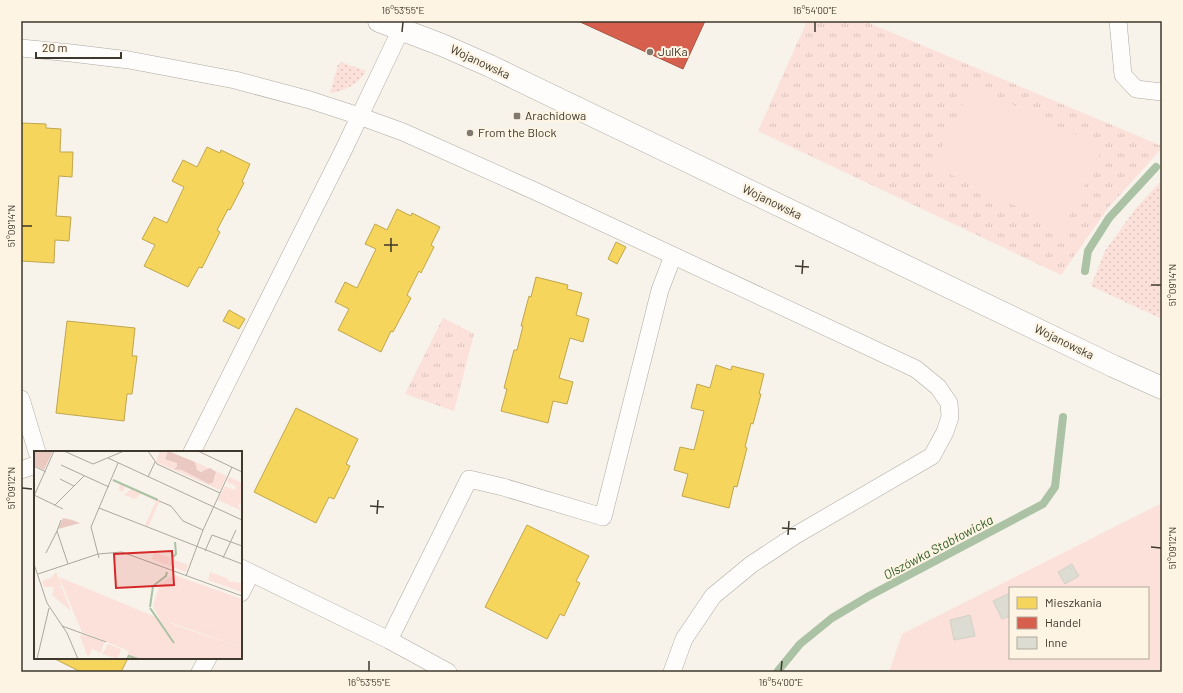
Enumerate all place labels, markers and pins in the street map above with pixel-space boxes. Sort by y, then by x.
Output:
place label: JulKa [658,44,688,58]
marker: JulKa [645,47,655,57]
place label: Arachidowa [525,108,586,122]
marker: Arachidowa [512,111,522,121]
place label: From the Block [478,125,556,139]
marker: From the Block [465,128,475,138]

